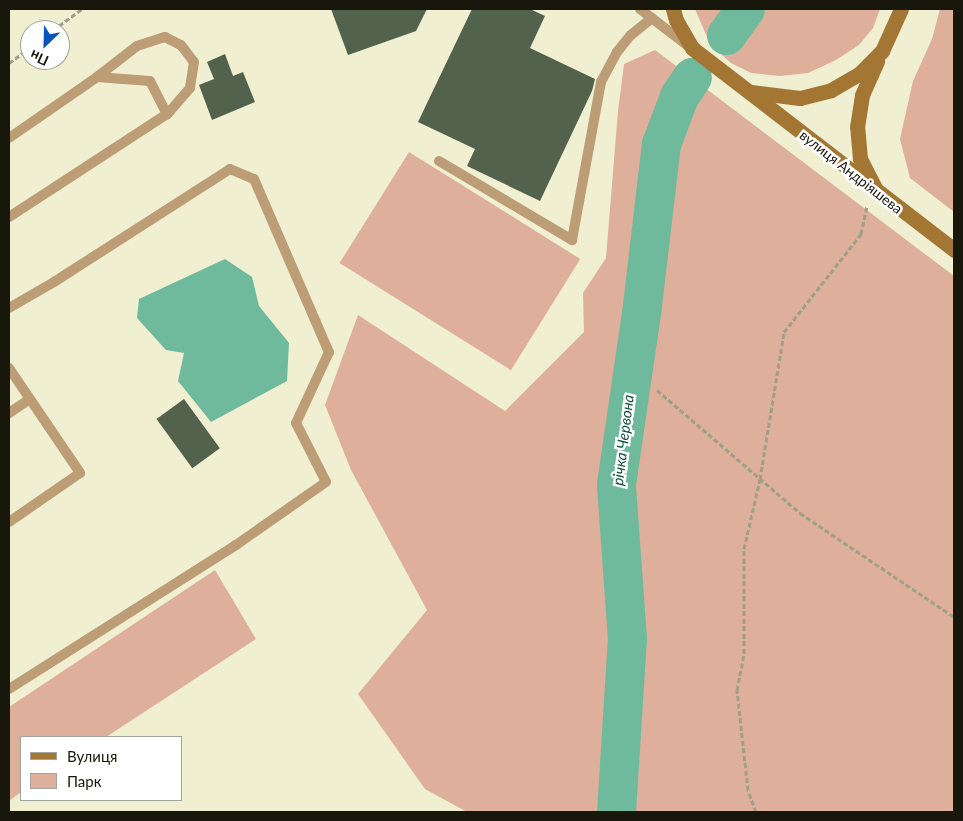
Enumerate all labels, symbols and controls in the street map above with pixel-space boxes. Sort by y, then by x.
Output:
north arrow [20,20,70,70]
text: Пн [27,47,51,70]
street label: вулиця Андріяшева [796,127,906,217]
water label: річка Червона [608,394,638,486]
legend [20,736,182,801]
text: Вулиця [67,747,117,765]
text: Парк [67,772,101,790]

